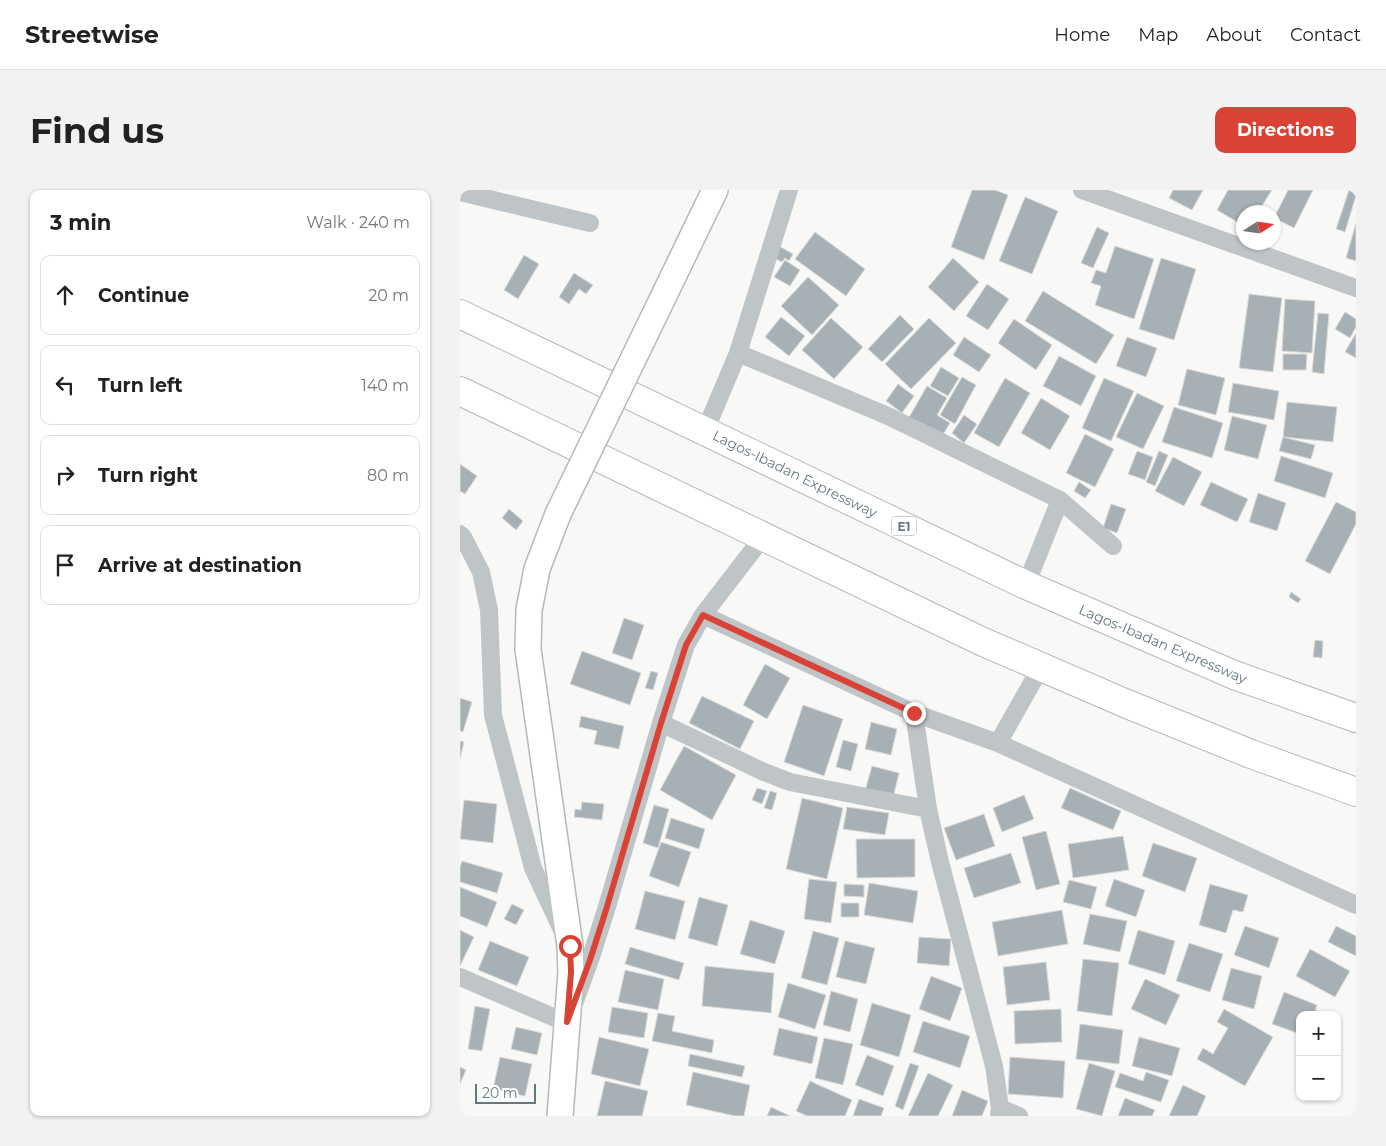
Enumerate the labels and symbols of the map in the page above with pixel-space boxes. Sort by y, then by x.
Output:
north arrow [1236,205,1281,250]
street label: Lagos-Ibadan Expressway [710,426,881,522]
road number: E1 [892,516,916,536]
street label: Lagos-Ibadan Expressway [1076,600,1250,688]
route end [903,702,926,725]
route start [559,935,582,958]
scale bar [475,1081,536,1104]

